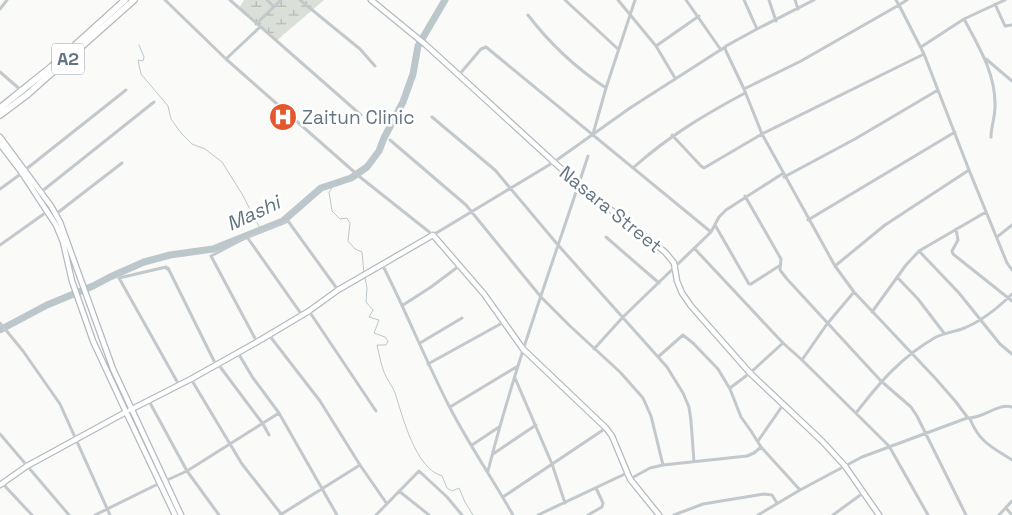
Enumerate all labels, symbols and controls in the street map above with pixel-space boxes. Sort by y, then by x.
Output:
road number: A2 [52,44,84,74]
hospital icon: Zaitun Clinic [268,102,298,132]
place label: Zaitun Clinic [302,105,415,130]
street label: Nasara Street [554,160,667,258]
water label: Mashi [222,188,286,237]

